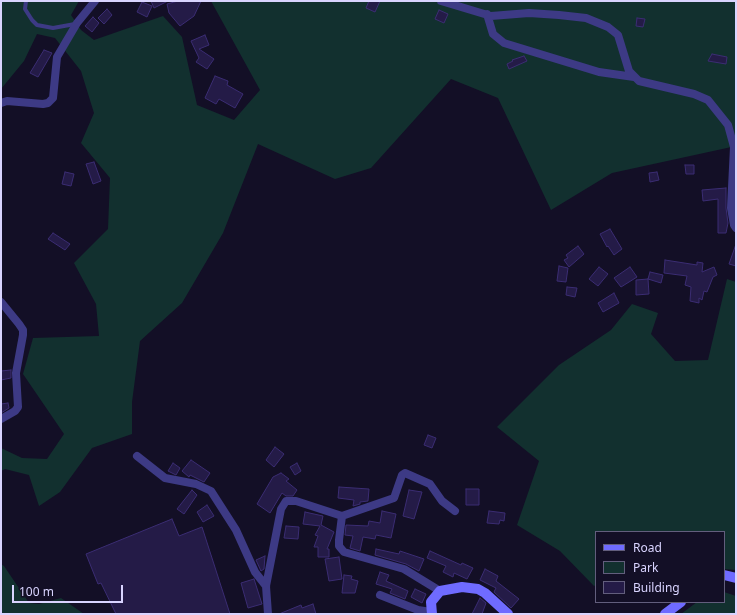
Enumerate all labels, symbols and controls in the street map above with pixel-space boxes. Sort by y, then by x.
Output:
legend [595,531,725,603]
text: Road [633,539,662,556]
text: Park [633,559,658,576]
scale bar [14,577,125,603]
text: Building [633,579,680,596]
text: 100 m [19,583,54,600]

